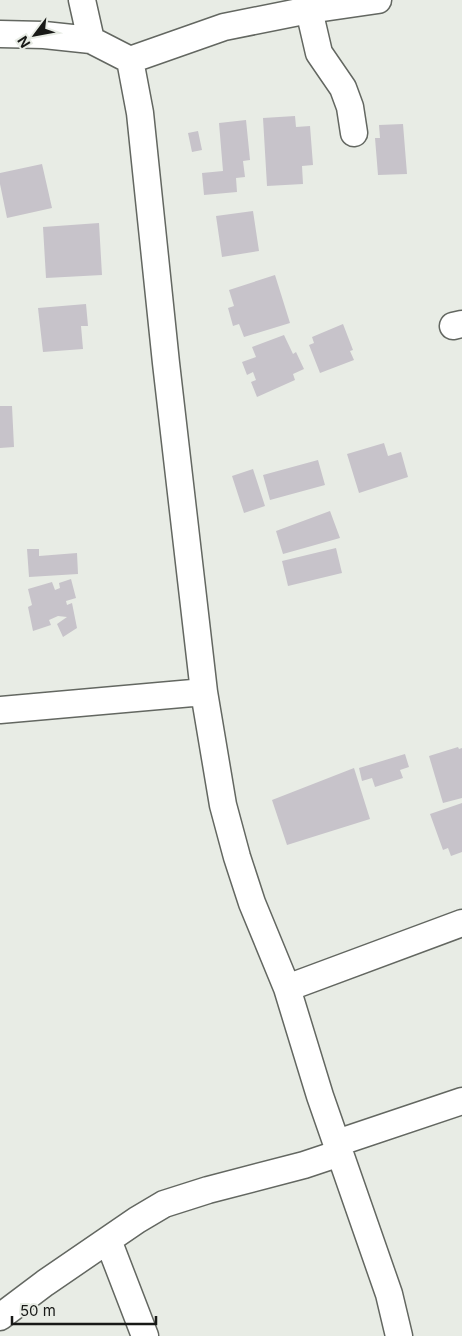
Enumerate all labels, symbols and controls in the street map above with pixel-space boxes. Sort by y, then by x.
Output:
north arrow [10,10,60,60]
text: N [14,33,34,51]
scale bar [12,1294,156,1326]
text: 50 m [20,1301,56,1320]

